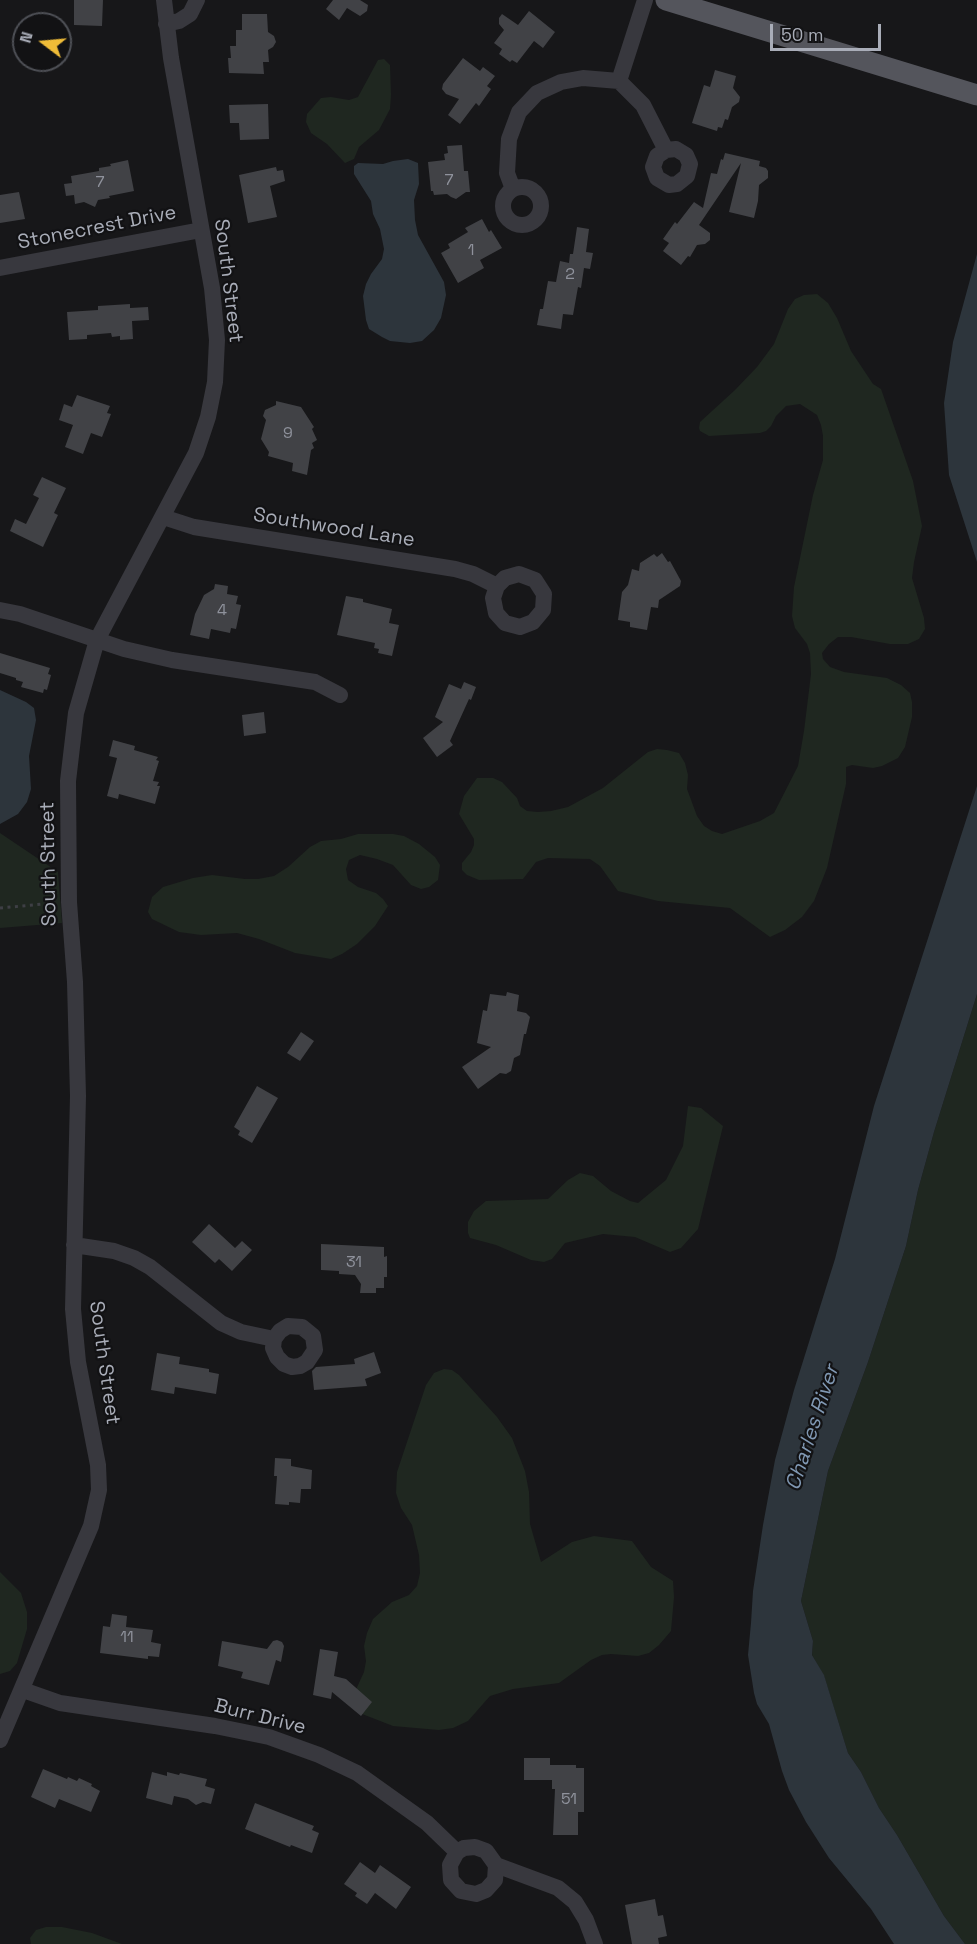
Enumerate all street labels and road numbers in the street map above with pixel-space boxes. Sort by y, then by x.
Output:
street label: Stonecrest Drive [16,201,178,255]
street label: South Street [208,218,248,344]
street label: Southwood Lane [251,503,417,553]
street label: South Street [36,802,62,926]
street label: South Street [83,1300,125,1426]
street label: Burr Drive [212,1694,308,1740]

